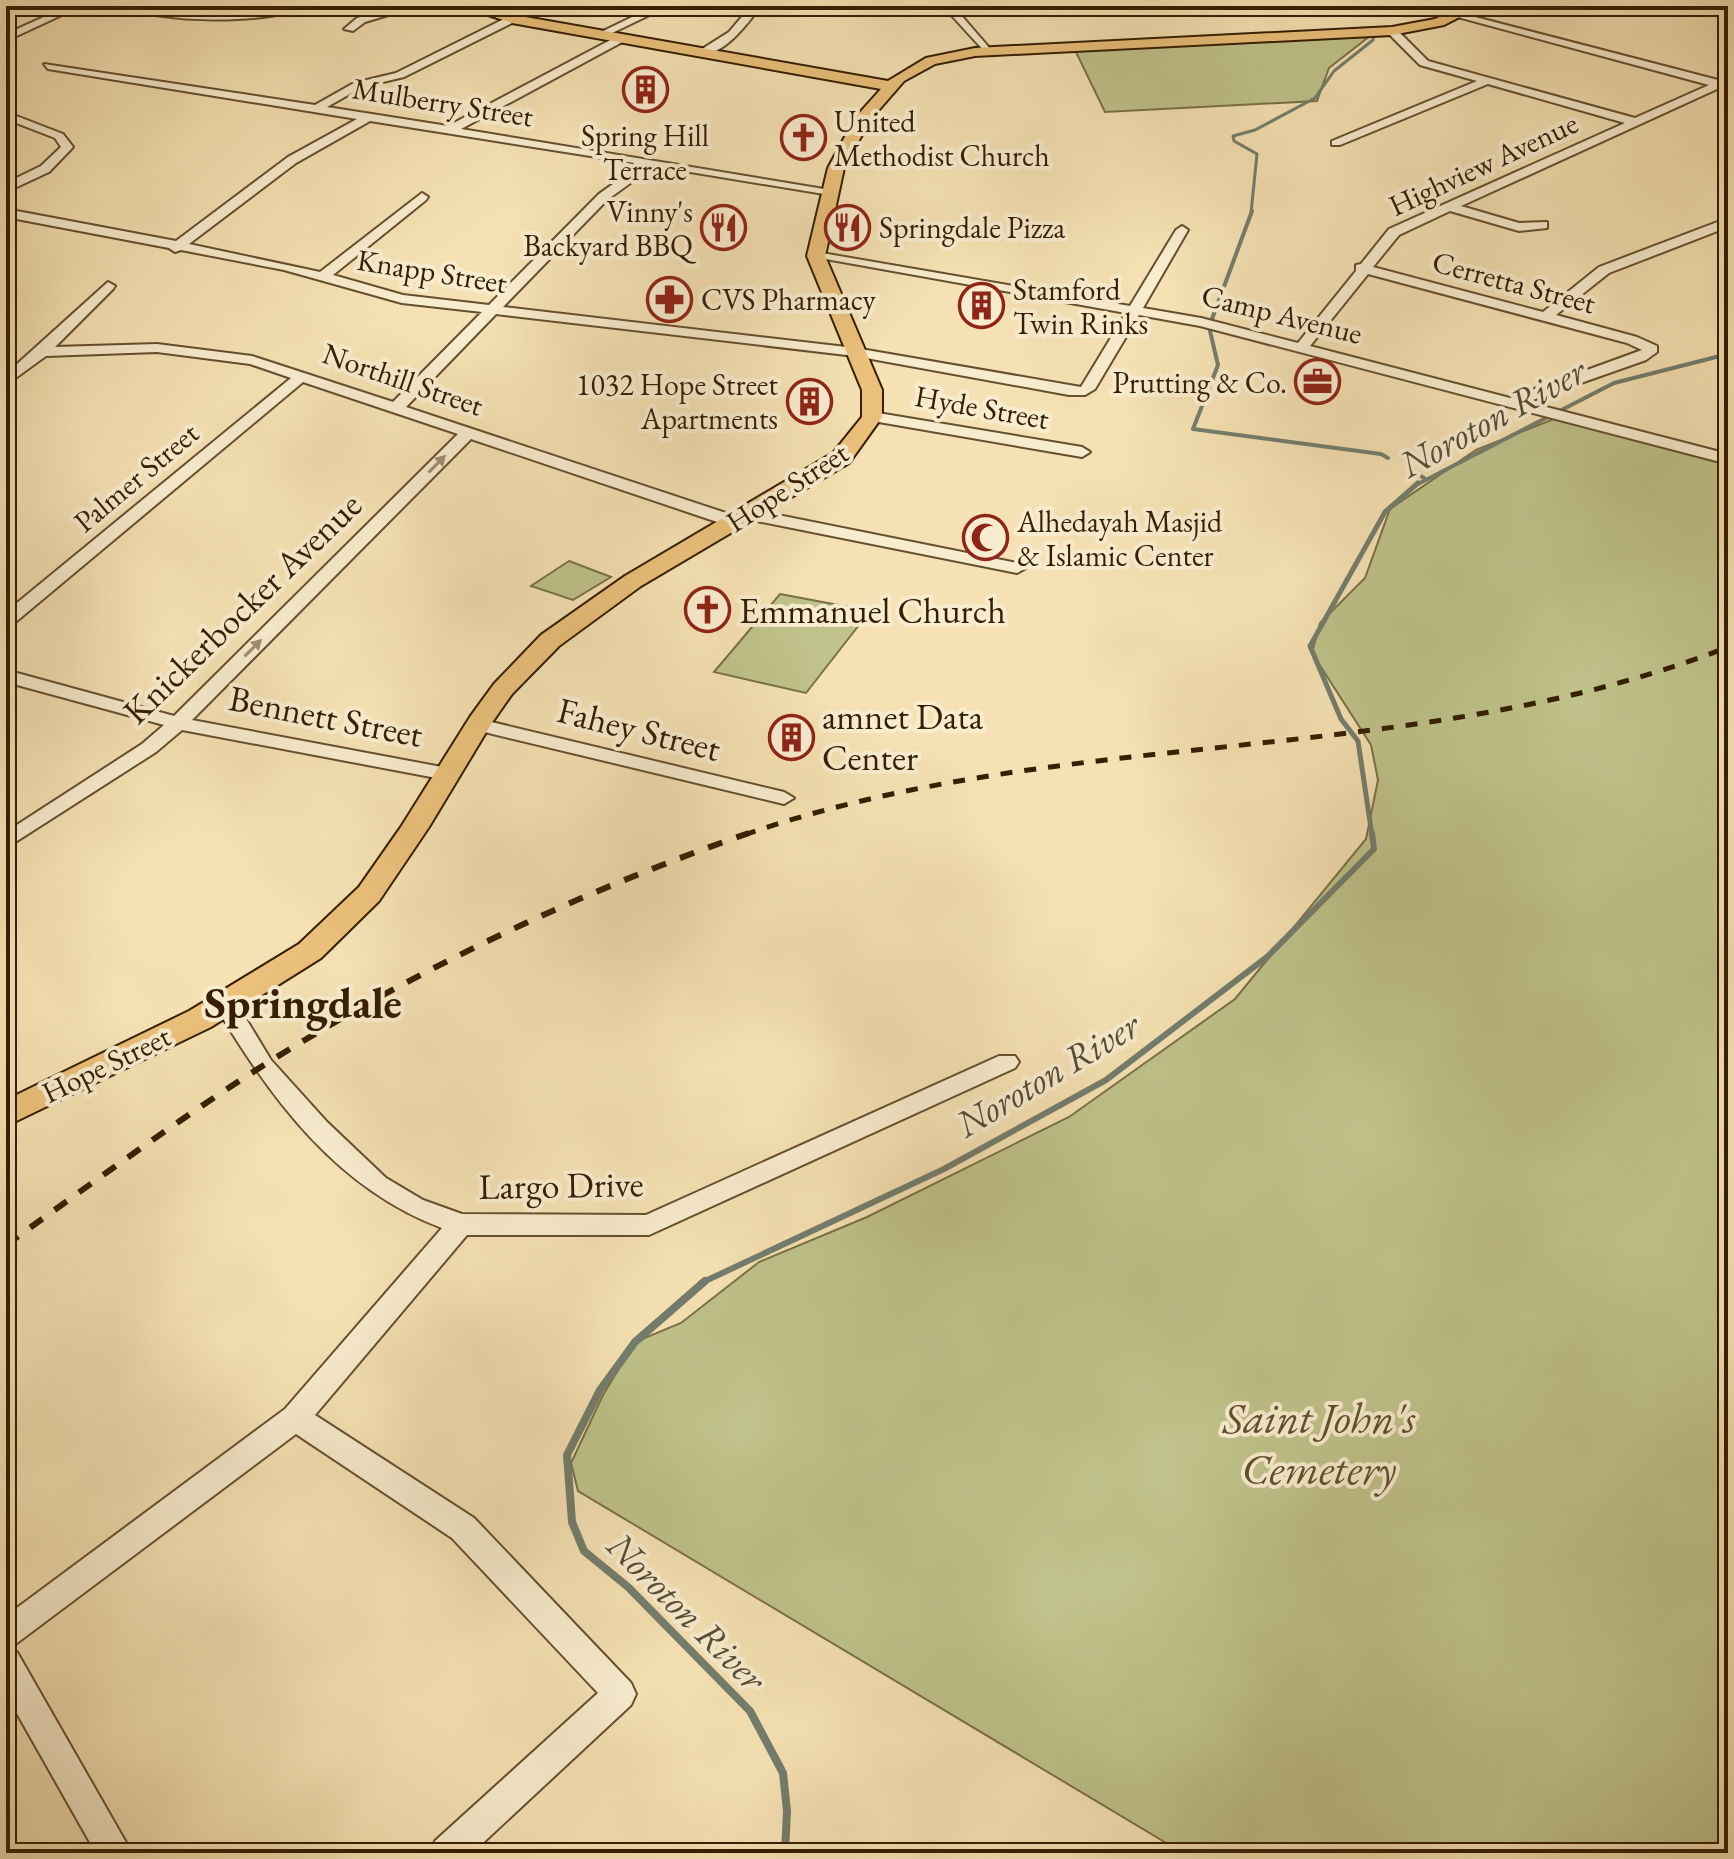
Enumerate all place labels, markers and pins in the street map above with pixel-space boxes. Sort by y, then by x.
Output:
building icon: Spring Hill Terrace [621,65,669,113]
place label: United Methodist Church [834,102,1050,175]
church icon: United Methodist Church [779,114,827,162]
place label: Spring Hill Terrace [581,116,709,189]
place label: Vinny's Backyard BBQ [523,192,697,265]
restaurant icon: Springdale Pizza [824,203,872,251]
restaurant icon: Vinny's Backyard BBQ [700,204,748,252]
place label: Springdale Pizza [879,208,1065,247]
place label: Stamford Twin Rinks [1013,270,1148,343]
pharmacy icon: CVS Pharmacy [646,275,694,323]
place label: CVS Pharmacy [701,280,876,319]
building icon: Stamford Twin Rinks [958,282,1006,330]
office icon: Prutting & Co. [1294,358,1342,406]
place label: Prutting & Co. [1113,363,1287,402]
place label: 1032 Hope Street Apartments [576,365,779,438]
building icon: 1032 Hope Street Apartments [785,377,833,425]
place label: Alhedayah Masjid & Islamic Center [1016,502,1223,575]
mosque icon: Alhedayah Masjid & Islamic Center [962,514,1010,562]
church icon: Emmanuel Church [684,586,732,634]
place label: Emmanuel Church [739,587,1006,634]
place label: amnet Data Center [822,693,984,781]
building icon: amnet Data Center [767,713,815,761]

